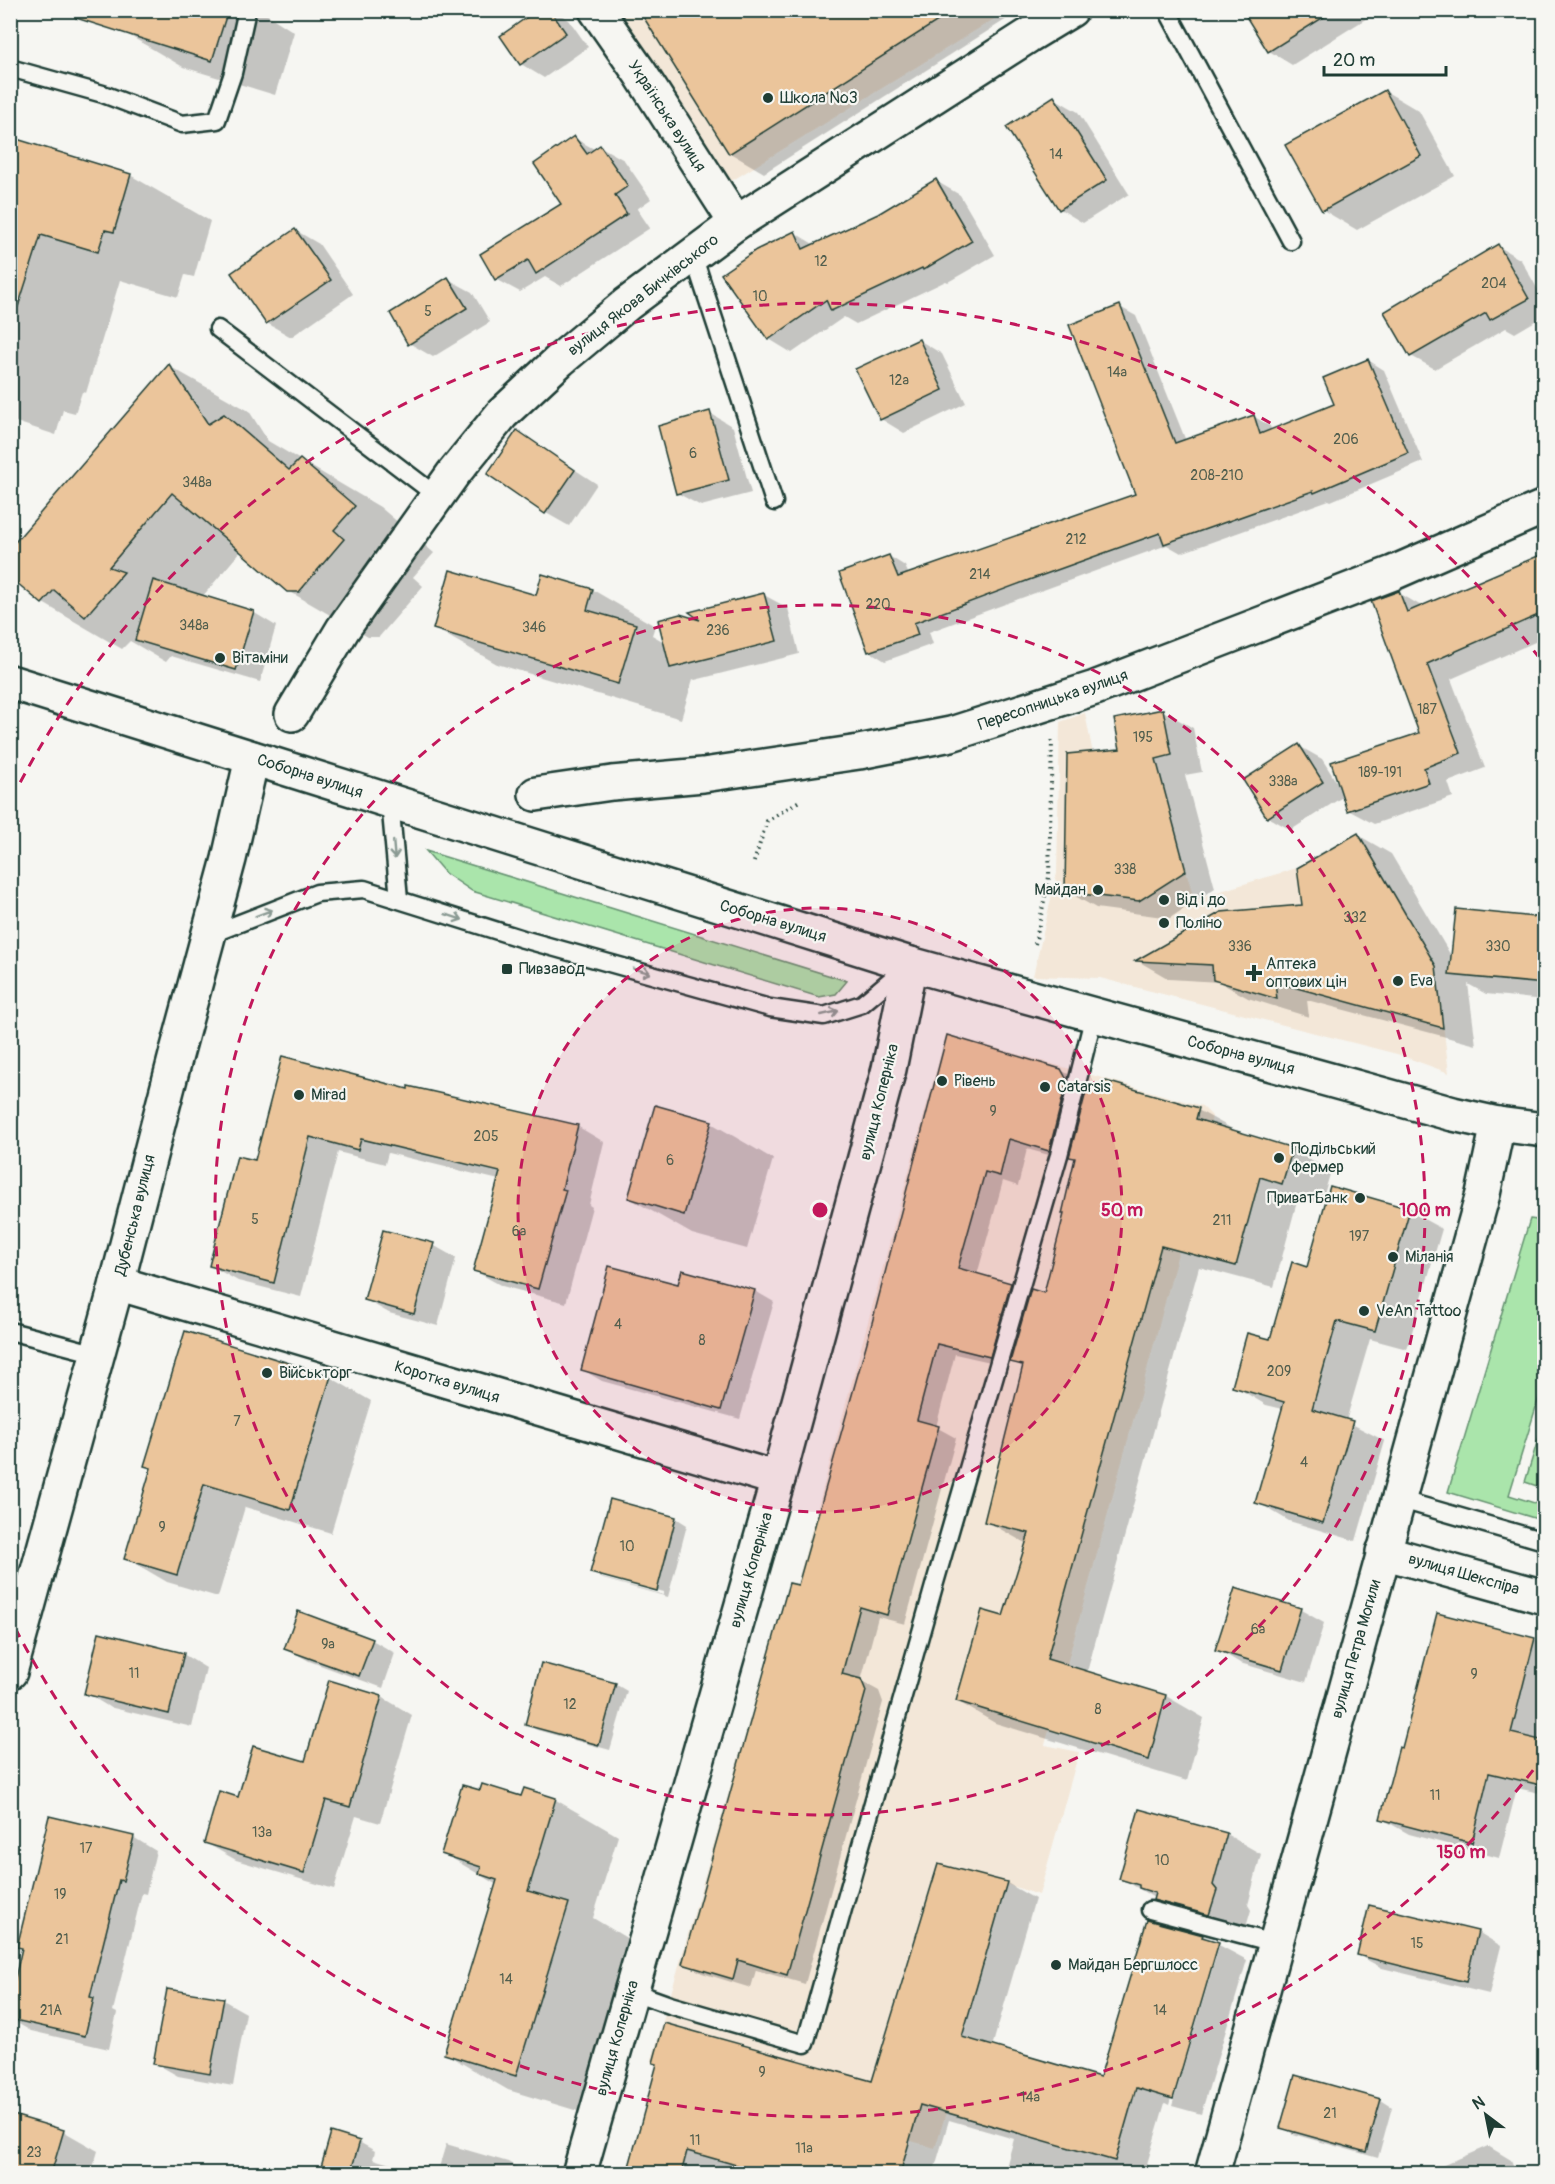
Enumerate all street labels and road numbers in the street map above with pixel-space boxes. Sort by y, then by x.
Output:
street label: Українська вулиця [624,57,710,175]
street label: вулиця Якова Бичківського [563,230,723,360]
street label: Пересопницька вулиця [975,665,1131,735]
street label: Соборна вулиця [254,749,366,803]
street label: Соборна вулиця [717,895,829,947]
street label: Соборна вулиця [1185,1031,1297,1079]
street label: вулиця Коперніка [855,1042,903,1162]
street label: Дубенська вулиця [110,1152,160,1279]
street label: Коротка вулиця [392,1357,502,1407]
street label: вулиця Коперніка [725,1510,777,1630]
street label: вулиця Шекспіра [1406,1549,1522,1599]
street label: вулиця Петра Могили [1327,1577,1385,1721]
street label: вулиця Коперніка [591,1978,643,2098]

